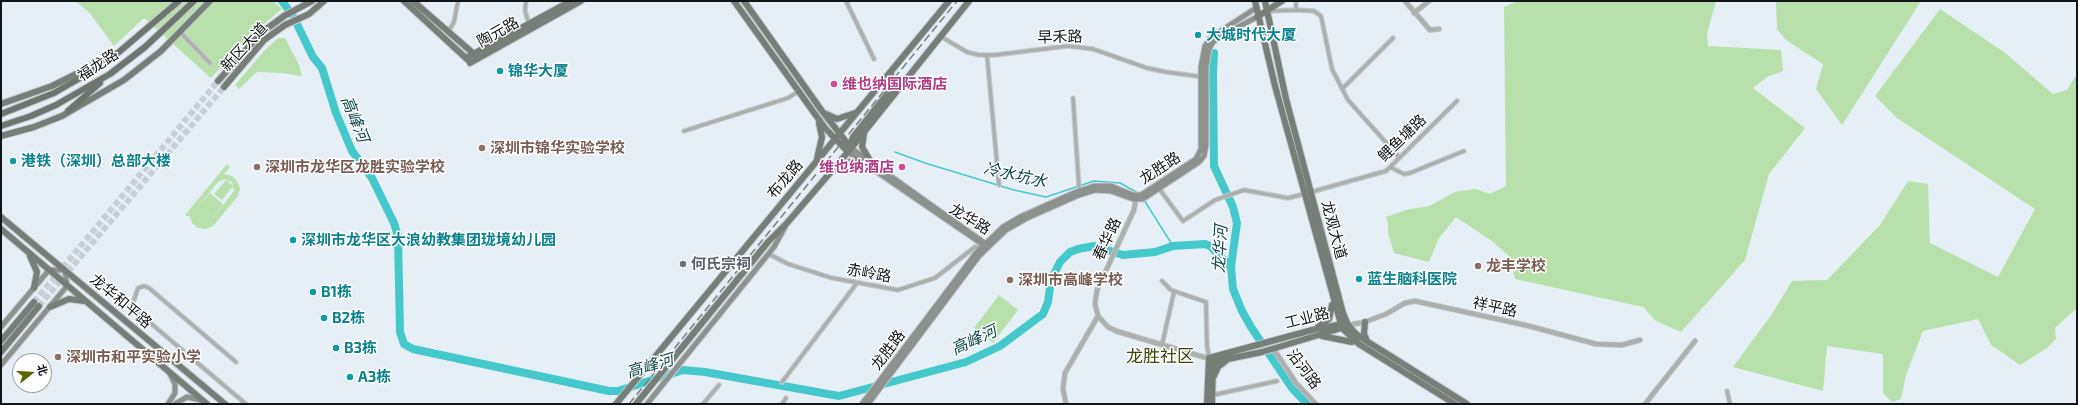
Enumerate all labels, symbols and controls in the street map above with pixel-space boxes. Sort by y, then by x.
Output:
street label: 陶元路 [474,13,522,51]
street label: 新区大道 [217,19,271,75]
place label: 大城时代大厦 [1206,26,1296,44]
street label: 早禾路 [1037,28,1083,46]
marker: 大城时代大厦 [1193,30,1203,40]
street label: 福龙路 [74,45,122,85]
place label: 锦华大厦 [508,62,568,80]
marker: 锦华大厦 [495,66,505,76]
place label: 维也纳国际酒店 [842,75,947,93]
marker: 维也纳国际酒店 [829,79,839,89]
water label: 高峰河 [337,93,373,145]
street label: 鲤鱼塘路 [1374,111,1430,165]
place label: 深圳市锦华实验学校 [490,139,625,157]
marker: 深圳市锦华实验学校 [477,143,487,153]
street label: 龙胜路 [1136,148,1184,188]
place label: 港铁（深圳）总部大楼 [21,152,171,170]
marker: 港铁（深圳）总部大楼 [8,156,18,166]
street label: 布龙路 [764,156,806,202]
place label: 深圳市龙华区龙胜实验学校 [265,158,445,176]
place label: 维也纳酒店 [819,158,894,176]
water label: 冷水坑水 [982,158,1048,192]
marker: 深圳市龙华区龙胜实验学校 [252,162,262,172]
marker: 维也纳酒店 [897,162,907,172]
street label: 龙观大道 [1318,199,1350,261]
street label: 龙华路 [946,200,994,238]
street label: 春华路 [1089,215,1125,263]
water label: 龙华河 [1209,225,1231,273]
place label: 深圳市龙华区大浪幼教集团珑境幼儿园 [301,231,556,249]
marker: 深圳市龙华区大浪幼教集团珑境幼儿园 [288,235,298,245]
place label: 何氏宗祠 [691,255,751,273]
place label: 龙丰学校 [1486,257,1546,275]
marker: 何氏宗祠 [678,259,688,269]
street label: 赤岭路 [845,260,893,286]
marker: 龙丰学校 [1473,261,1483,271]
street label: 龙华和平路 [86,270,156,332]
place label: 蓝生脑科医院 [1367,270,1457,288]
place label: 深圳市高峰学校 [1018,271,1123,289]
marker: 蓝生脑科医院 [1354,274,1364,284]
marker: 深圳市高峰学校 [1005,275,1015,285]
place label: B1栋 [321,283,352,301]
marker: B1栋 [308,287,318,297]
street label: 祥平路 [1471,294,1519,320]
street label: 工业路 [1283,304,1331,332]
place label: B2栋 [332,309,365,327]
marker: B2栋 [319,313,329,323]
water label: 高峰河 [948,321,1000,359]
street label: 龙胜路 [867,327,909,373]
place label: B3栋 [344,339,377,357]
marker: B3栋 [331,343,341,353]
district label: 龙胜社区 [1126,346,1194,366]
street label: 沿河路 [1283,346,1325,392]
place label: 深圳市和平实验小学 [66,348,201,366]
water label: 高峰河 [624,350,676,382]
marker: 深圳市和平实验小学 [53,352,63,362]
north arrow [12,353,52,393]
text: 北 [35,362,51,377]
place label: A3栋 [358,368,391,386]
marker: A3栋 [345,372,355,382]

